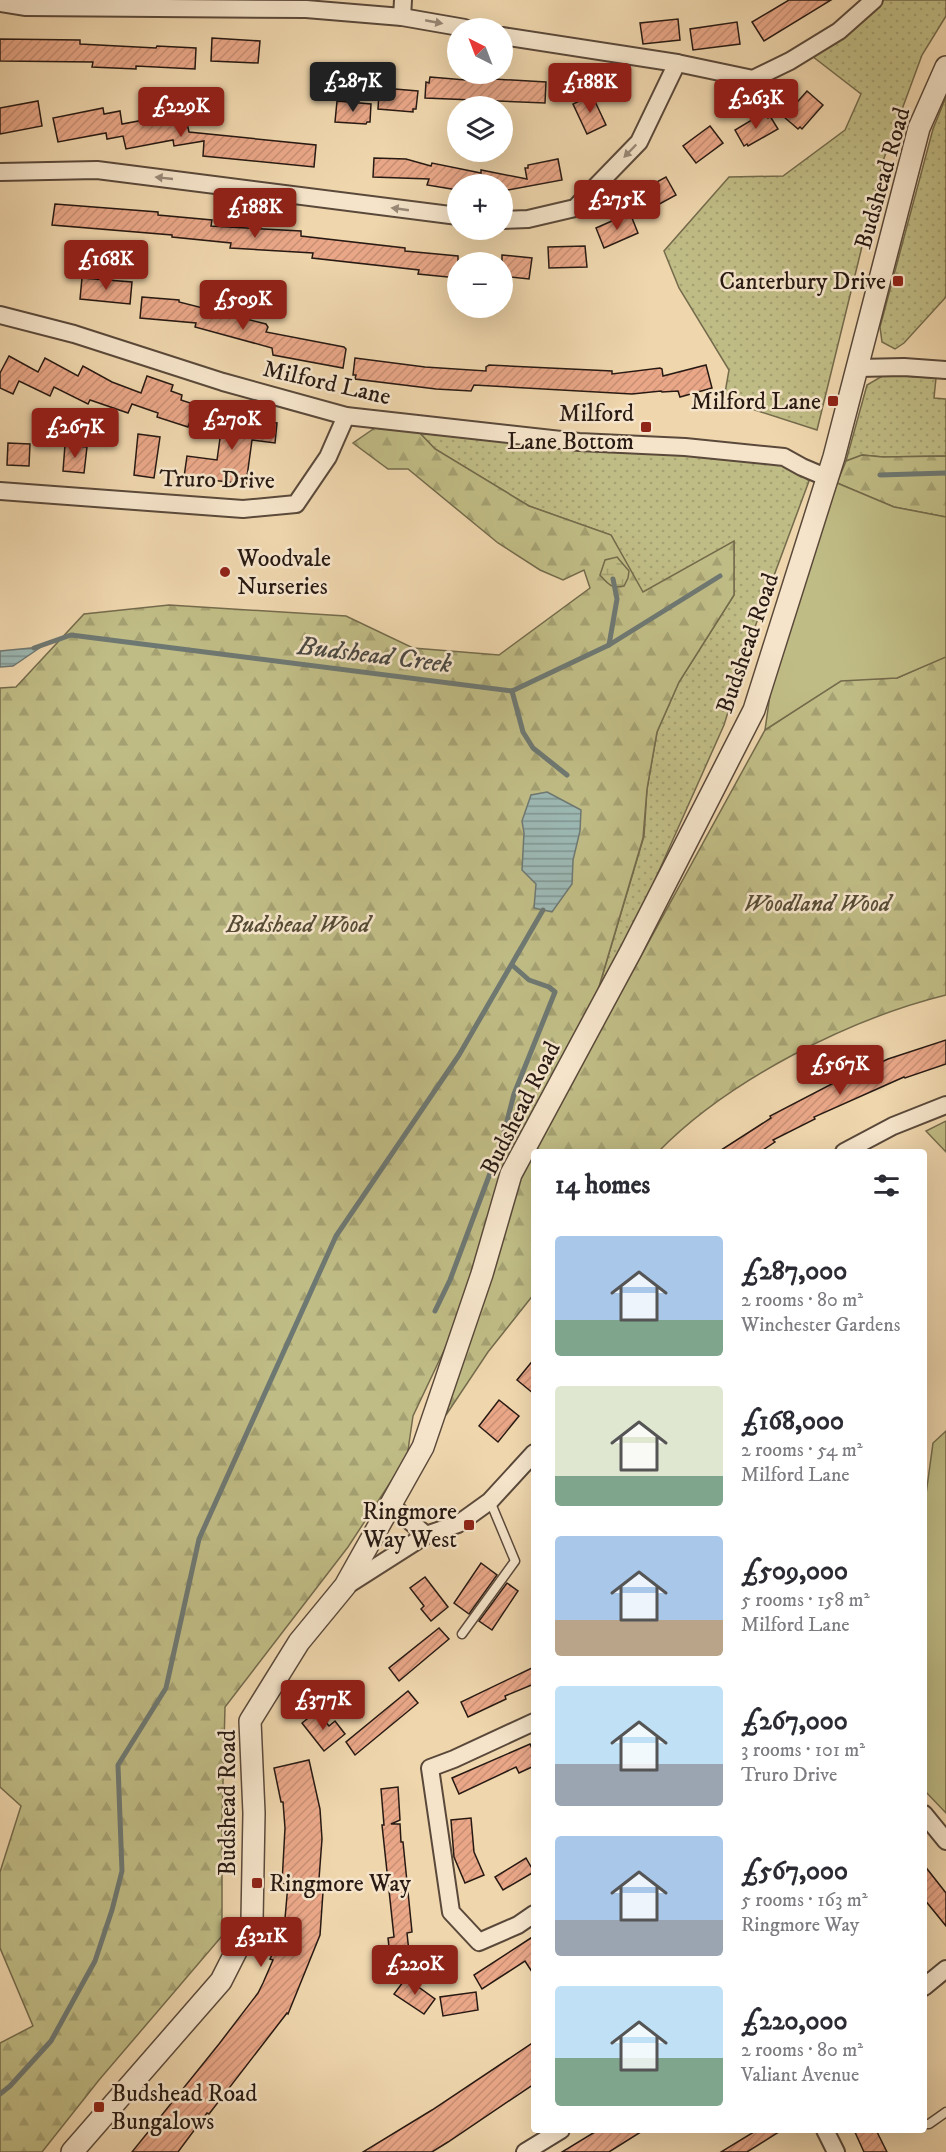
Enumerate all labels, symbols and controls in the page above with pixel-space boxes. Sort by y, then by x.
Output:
one-way arrow [424,18,443,27]
north arrow [447,18,513,84]
map controls [447,18,513,318]
pin: £287K [311,62,395,113]
pin: £188K [548,63,632,114]
text: £287K [324,69,382,94]
text: £188K [562,70,618,95]
pin: £263K [714,79,798,130]
text: £263K [728,86,784,111]
pin: £229K [139,87,223,138]
text: £229K [152,94,210,119]
button: layers [447,96,513,162]
street label: Budshead Road [848,104,918,253]
one-way arrow [623,144,637,159]
one-way arrow [155,174,174,183]
button: + [447,174,513,240]
pin: £275K [575,180,659,231]
text: £275K [588,187,646,212]
pin: £188K [213,188,297,239]
text: £188K [227,195,283,220]
one-way arrow [390,204,409,213]
pin: £168K [64,240,148,291]
text: £168K [78,247,134,272]
button: − [447,252,513,318]
place label: Canterbury Drive [719,267,886,297]
marker: Canterbury Drive [891,274,905,288]
pin: £509K [201,280,285,331]
text: £509K [214,287,272,312]
street label: Milford Lane [260,354,394,412]
place label: Milford Lane [691,387,821,417]
marker: Milford Lane [826,394,840,408]
place label: Milford Lane Bottom [507,399,634,457]
pin: £270K [190,400,274,451]
text: £270K [203,407,261,432]
pin: £267K [33,408,117,459]
text: £267K [46,415,104,440]
marker: Milford Lane Bottom [639,420,653,434]
street label: Truro Drive [159,464,275,496]
place label: Woodvale Nurseries [236,544,331,602]
marker: Woodvale Nurseries [218,565,232,579]
street label: Budshead Road [710,569,786,717]
water label: Budshead Creek [295,630,454,681]
park label: Woodland Wood [744,889,894,919]
park label: Budshead Wood [225,910,373,940]
street label: Budshead Road [474,1036,567,1180]
pin: £567K [798,1045,882,1096]
text: £567K [811,1052,869,1077]
text: 14 homes [555,1169,650,1202]
icon: filters [870,1169,903,1202]
text: £287,000 [741,1255,847,1288]
icon: home [603,1260,675,1332]
text: 2 rooms · 80 m² [741,1288,863,1313]
text: Winchester Gardens [741,1313,901,1338]
text: £168,000 [741,1405,844,1438]
icon: home [603,1410,675,1482]
text: 2 rooms · 54 m² [741,1438,863,1463]
text: Milford Lane [741,1463,850,1488]
place label: Ringmore Way West [362,1497,457,1555]
marker: Ringmore Way West [462,1518,476,1532]
text: £509,000 [741,1555,848,1588]
icon: home [603,1560,675,1632]
text: 5 rooms · 158 m² [741,1588,870,1613]
text: Milford Lane [741,1613,850,1638]
pin: £377K [281,1680,365,1731]
text: £377K [295,1687,351,1712]
text: £267,000 [741,1705,848,1738]
icon: home [603,1710,675,1782]
street label: Budshead Road [213,1730,243,1876]
text: 3 rooms · 101 m² [741,1738,865,1763]
text: Truro Drive [741,1763,837,1788]
text: £567,000 [741,1855,848,1888]
icon: home [603,1860,675,1932]
place label: Ringmore Way [269,1869,412,1899]
marker: Ringmore Way [250,1876,264,1890]
text: 5 rooms · 163 m² [741,1888,868,1913]
text: Ringmore Way [741,1913,859,1938]
pin: £321K [219,1917,303,1968]
text: £321K [235,1924,287,1949]
pin: £220K [373,1945,457,1996]
text: £220K [386,1952,444,1977]
text: £220,000 [741,2005,848,2038]
icon: home [603,2010,675,2082]
text: 2 rooms · 80 m² [741,2038,863,2063]
text: Valiant Avenue [741,2063,859,2088]
place label: Budshead Road Bungalows [111,2079,257,2137]
marker: Budshead Road Bungalows [92,2100,106,2114]

